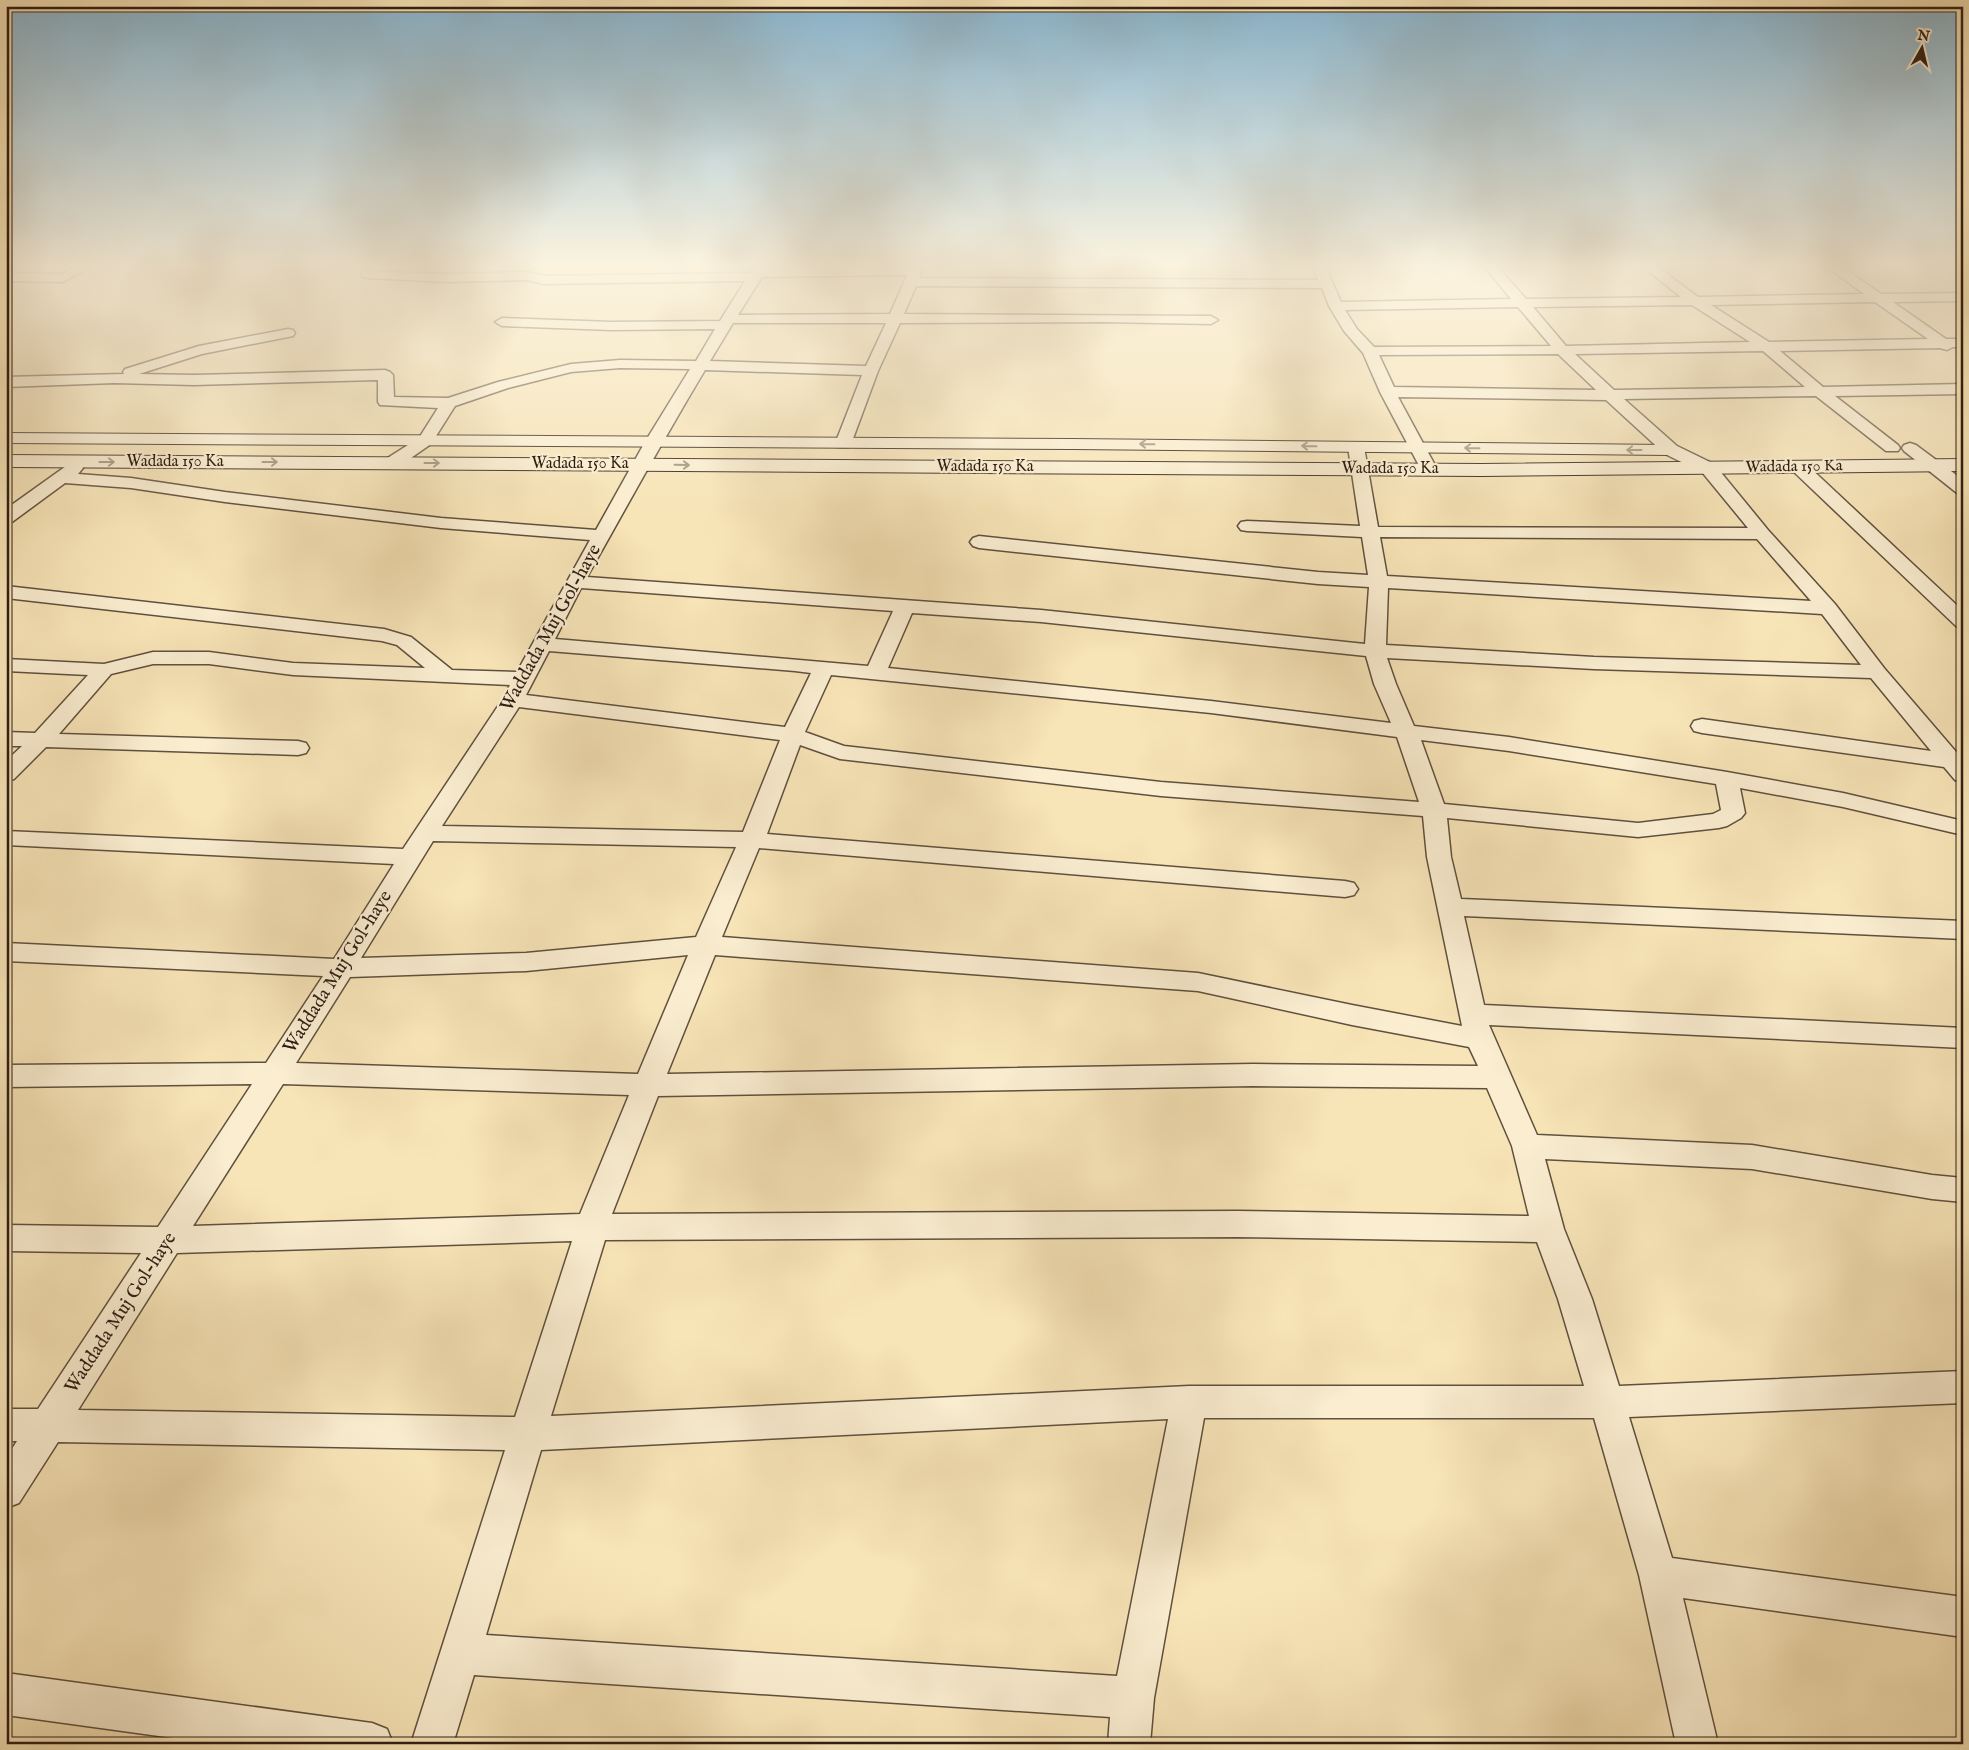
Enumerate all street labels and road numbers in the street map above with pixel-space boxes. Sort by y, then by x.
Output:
street label: Wadada 150 Ka [126,452,224,472]
street label: Wadada 150 Ka [531,454,629,474]
street label: Wadada 150 Ka [1745,456,1843,478]
street label: Wadada 150 Ka [936,457,1034,477]
street label: Wadada 150 Ka [1341,459,1439,479]
street label: Waddada Muj Gol-haye [495,540,607,716]
street label: Waddada Muj Gol-haye [278,886,398,1058]
street label: Waddada Muj Gol-haye [60,1228,182,1398]

